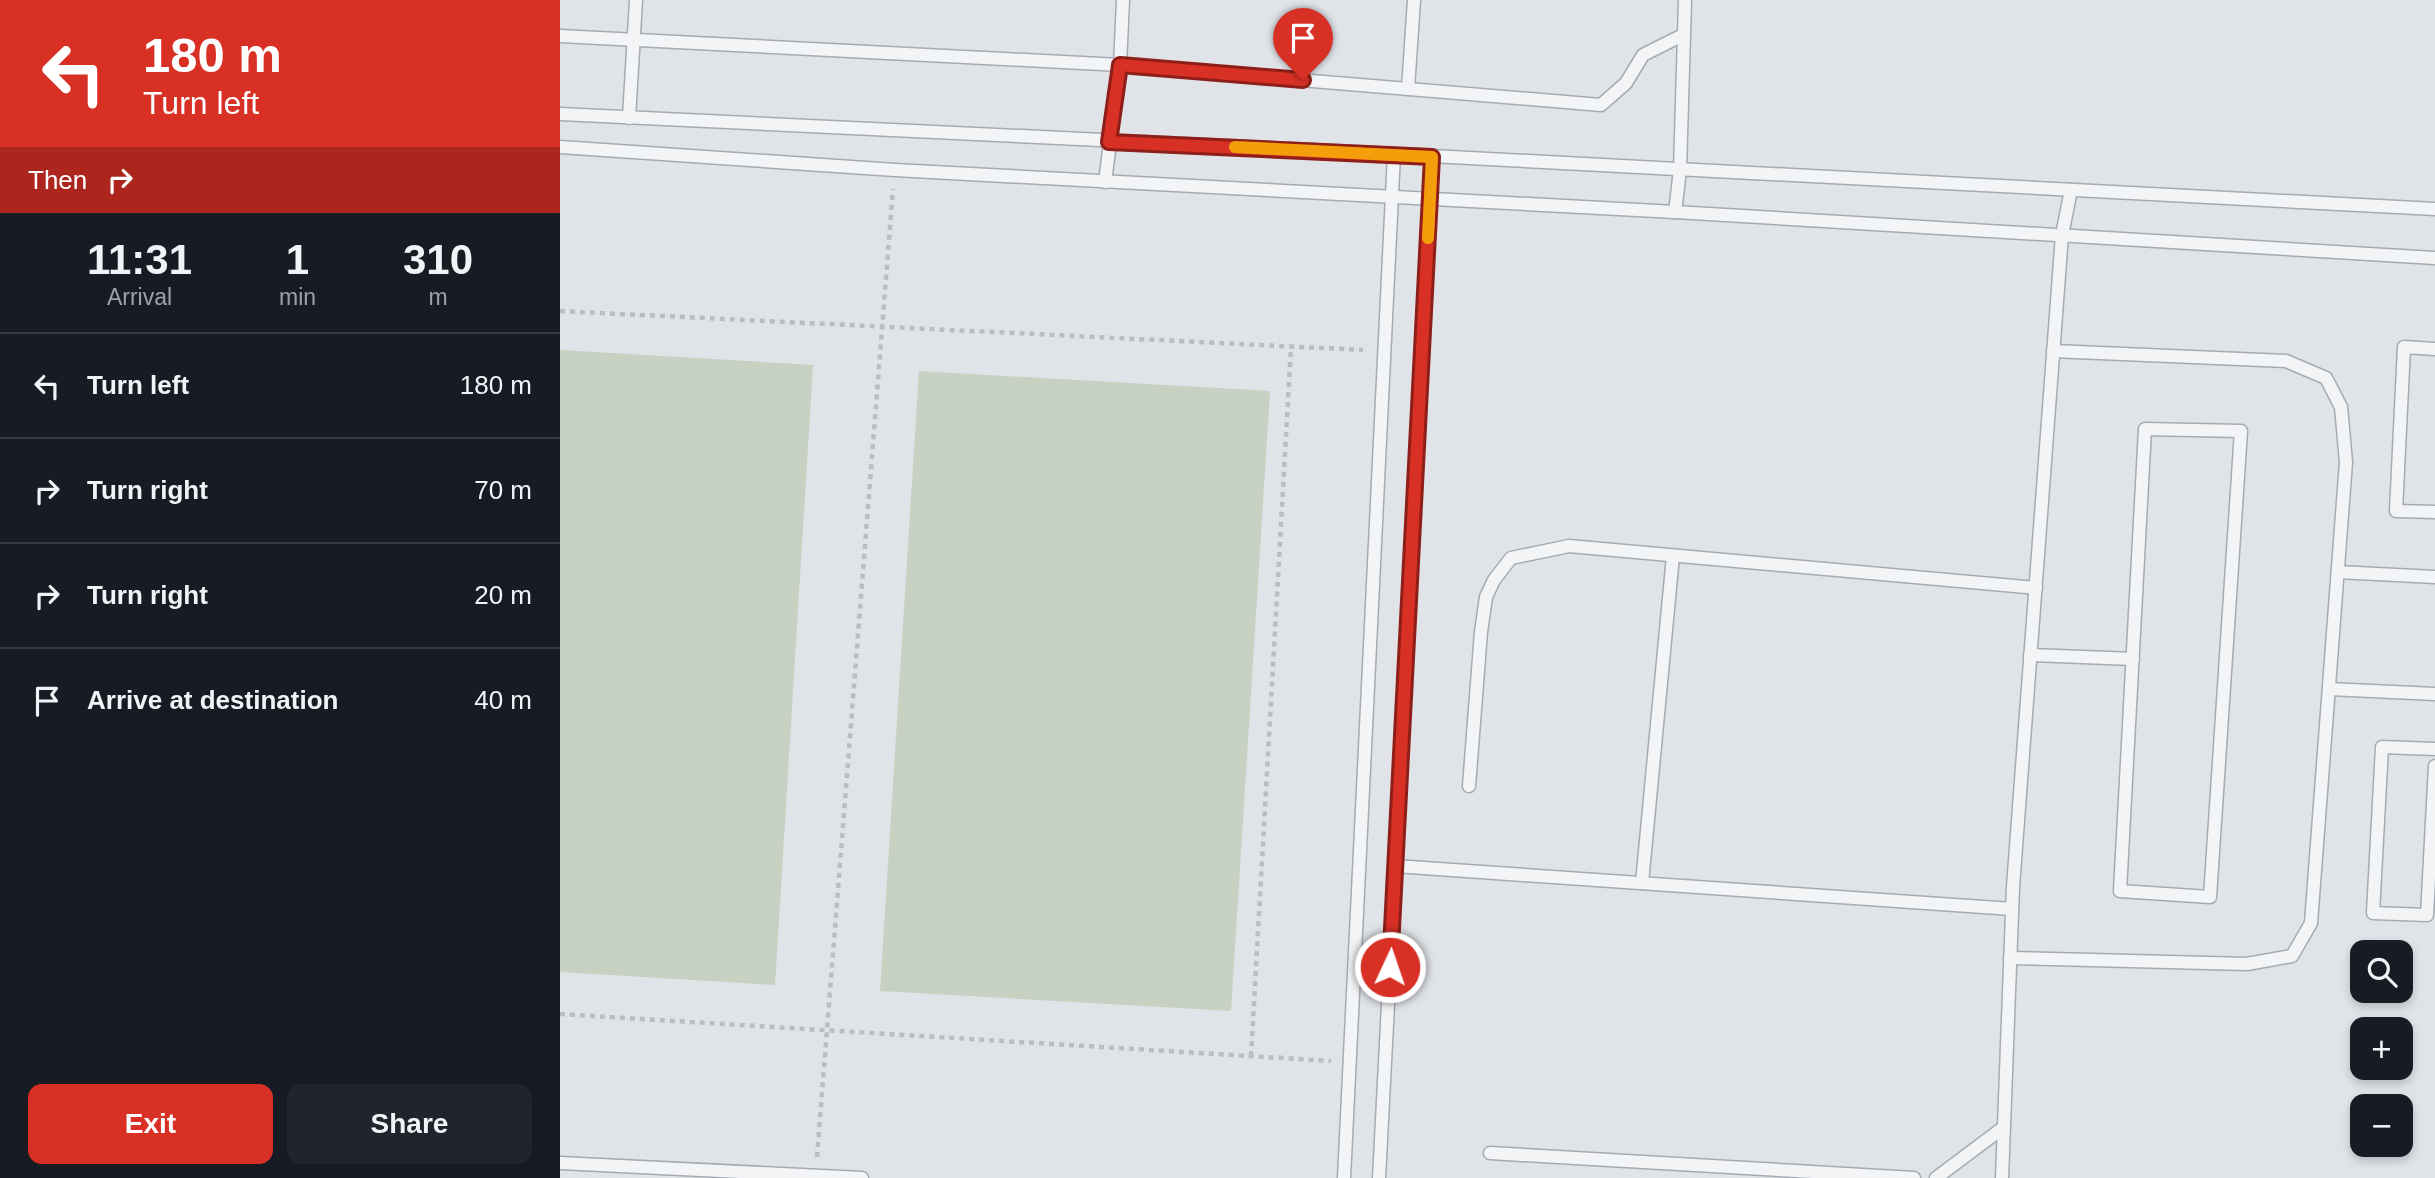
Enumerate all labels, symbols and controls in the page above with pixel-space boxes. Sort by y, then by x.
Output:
pin [1273,8,1333,80]
icon: arrive [1284,19,1322,57]
icon: left [28,28,119,119]
text: 180 m [143,28,282,82]
text: Turn left [143,85,259,121]
icon: right [101,161,139,199]
text: Then [28,165,87,195]
text: 11:31 [87,236,192,283]
text: 1 [286,236,309,283]
text: 310 [403,236,473,283]
text: Arrival [107,284,172,310]
text: min [279,284,316,310]
text: m [428,284,448,310]
icon: left [28,367,66,405]
text: Turn left [87,370,189,400]
text: 180 m [460,370,532,400]
icon: right [28,472,66,510]
text: Turn right [87,475,208,505]
text: 70 m [474,475,532,505]
icon: right [28,577,66,615]
text: Turn right [87,580,208,610]
text: 20 m [474,580,532,610]
icon: arrive [28,682,66,720]
text: Arrive at destination [87,685,338,715]
text: 40 m [474,685,532,715]
position arrow [1353,930,1427,1004]
map controls [2350,940,2413,1157]
button: search [2350,940,2413,1003]
button: + [2350,1017,2413,1080]
button: Exit [28,1084,273,1164]
button: Share [287,1084,532,1164]
button: − [2350,1094,2413,1157]

